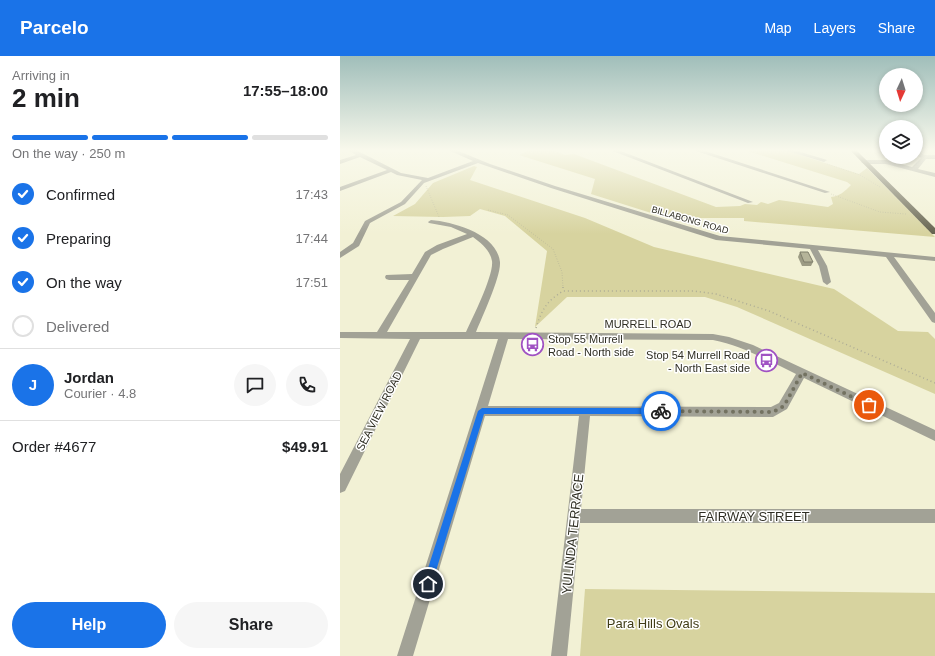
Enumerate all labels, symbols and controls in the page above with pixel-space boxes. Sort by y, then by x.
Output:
text: Parcelo [20,17,89,38]
text: Map [764,20,792,36]
text: Layers [814,20,856,36]
text: Share [878,20,915,36]
text: Arriving in [12,68,70,83]
north arrow [879,68,923,112]
map controls [879,68,923,164]
text: 17:55–18:00 [243,82,328,99]
text: 2 min [12,83,80,113]
button: layers [879,120,923,164]
text: On the way · 250 m [12,146,125,161]
icon: check [12,183,34,205]
text: Confirmed [46,186,115,203]
text: 17:43 [295,187,328,202]
street label: BILLABONG ROAD [650,204,730,236]
icon: check [12,227,34,249]
text: Preparing [46,230,111,247]
text: 17:44 [295,231,328,246]
icon: check [12,271,34,293]
text: On the way [46,274,122,291]
text: 17:51 [295,275,328,290]
text: Delivered [46,318,109,335]
street label: MURRELL ROAD [605,318,692,330]
bus stop icon: Stop 55 Murrell Road - North side [520,332,546,358]
place label: Stop 55 Murrell Road - North side [548,333,634,358]
bus stop icon: Stop 54 Murrell Road - North East side [753,348,779,374]
place label: Stop 54 Murrell Road - North East side [646,349,750,374]
button: chat [234,364,276,406]
button: phone [286,364,328,406]
text: Jordan [64,369,114,386]
street label: SEA VIEW ROAD [354,369,404,453]
text: J [29,376,37,393]
text: Courier · 4.8 [64,386,136,401]
pin [852,388,886,422]
courier [641,391,681,431]
icon: bag [858,394,880,416]
icon: bike [650,400,672,422]
text: Order #4677 [12,438,96,455]
text: $49.91 [282,438,328,455]
street label: YULINDA TERRACE [559,473,586,595]
street label: FAIRWAY STREET [698,509,810,524]
pin [411,567,445,601]
icon: home [417,573,439,595]
button: Help [12,602,166,648]
button: Share [174,602,328,648]
park label: Para Hills Ovals [607,616,700,631]

